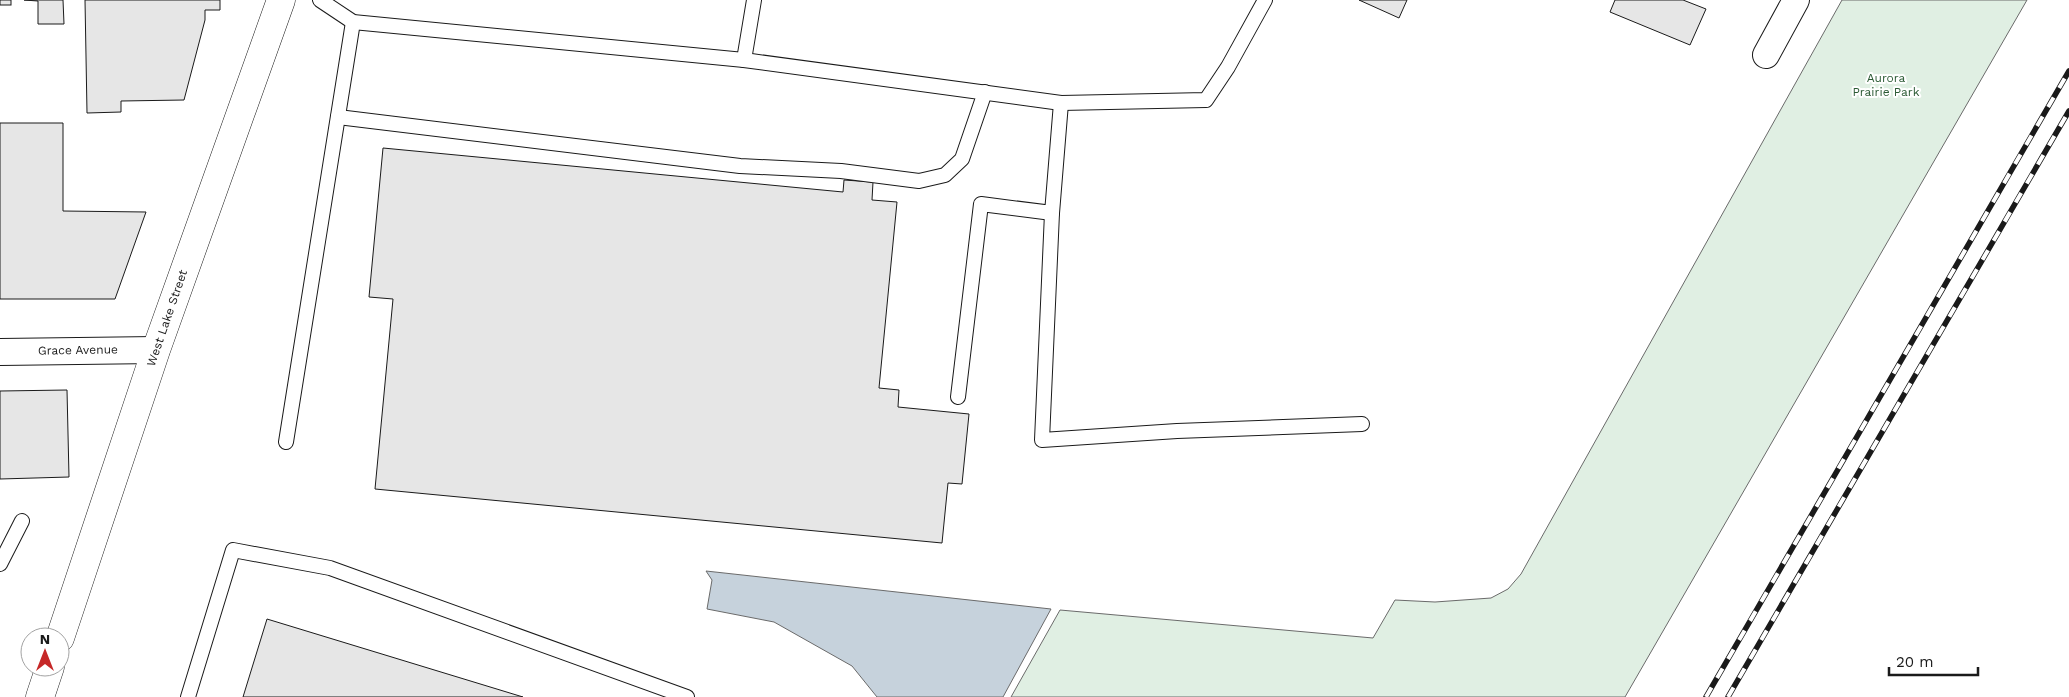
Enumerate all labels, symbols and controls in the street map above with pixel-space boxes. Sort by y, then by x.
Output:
park label: Aurora Prairie Park [1853,71,1920,99]
street label: West Lake Street [144,268,190,368]
street label: Grace Avenue [38,342,118,358]
north arrow [20,627,70,677]
text: N [40,631,50,647]
scale bar [1889,644,1978,676]
text: 20 m [1896,653,1934,671]

